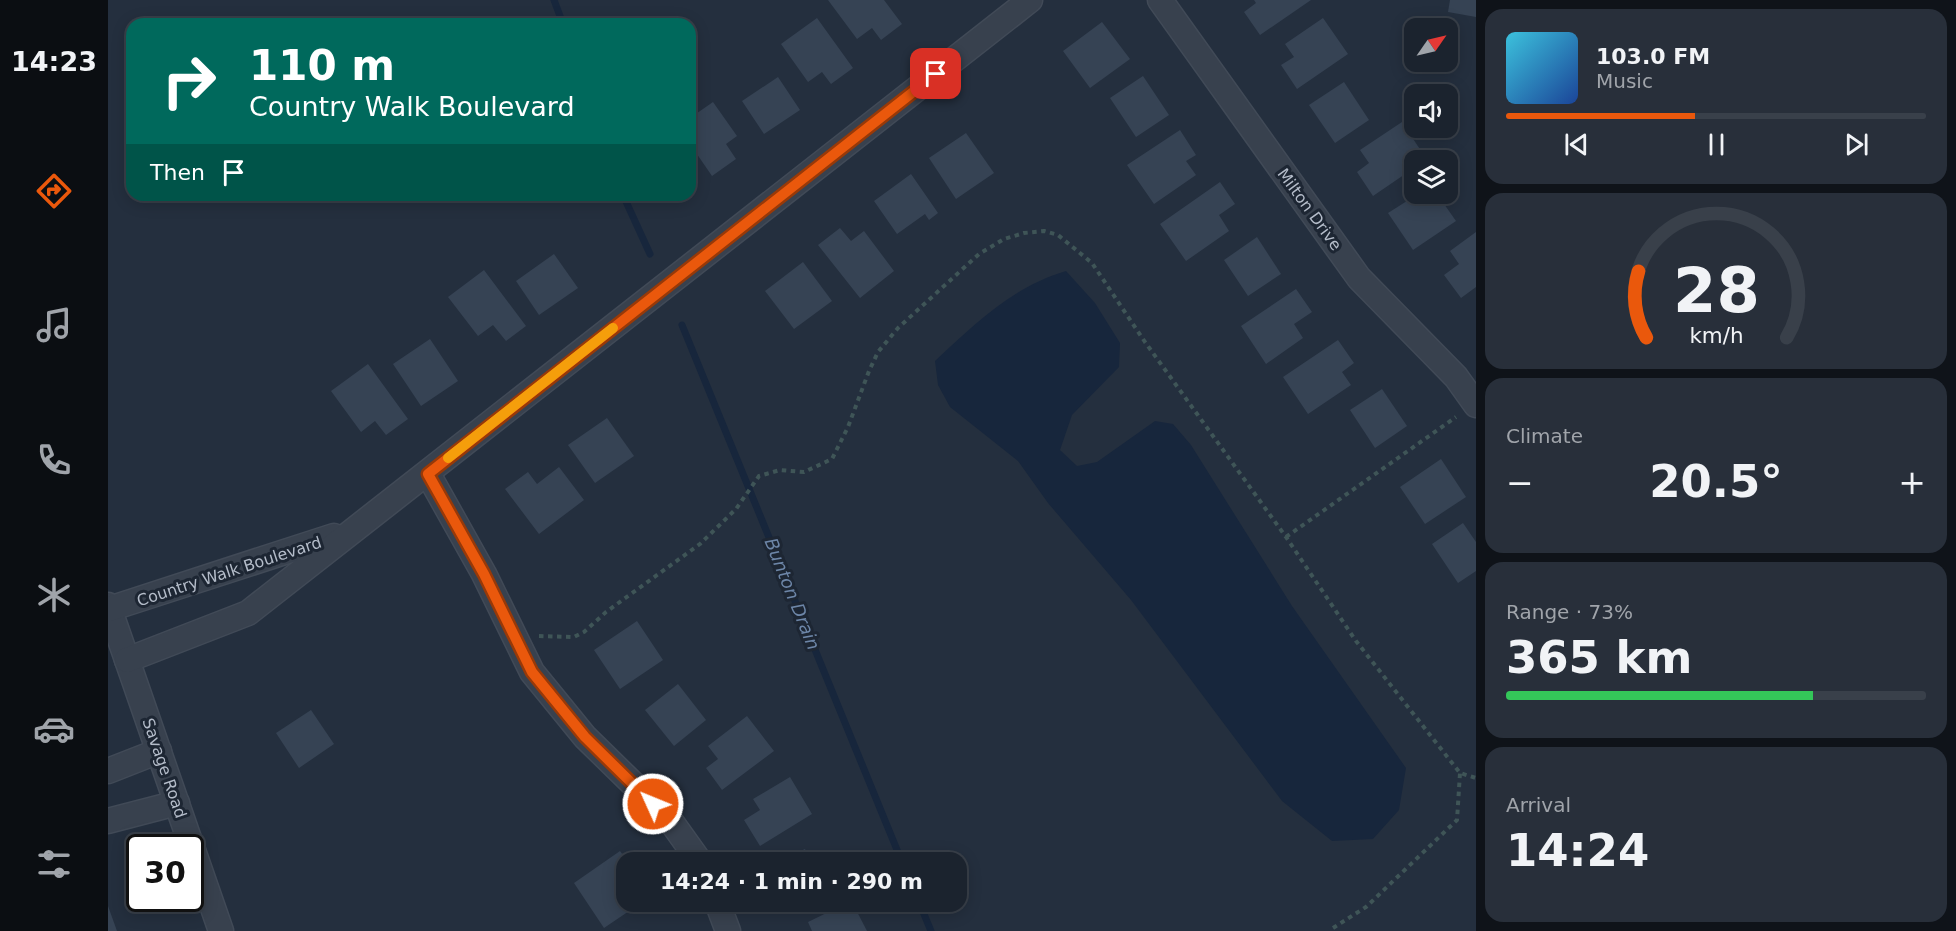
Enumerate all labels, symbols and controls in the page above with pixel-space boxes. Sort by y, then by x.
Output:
north arrow [1404,18,1458,72]
map controls [1404,18,1458,204]
text: 110 m [249,41,395,90]
icon: right [150,42,228,120]
text: 103.0 FM [1596,44,1710,69]
text: 14:23 [11,46,97,77]
pin [910,48,961,99]
icon: arrive [919,57,952,90]
text: Music [1596,69,1653,93]
button: sound [1404,84,1458,138]
text: Country Walk Boulevard [249,91,575,122]
icon: previous [1560,128,1593,161]
icon: pause [1700,128,1733,161]
icon: next [1840,128,1873,161]
button: layers [1404,150,1458,204]
icon: arrive [217,156,250,189]
text: Then [150,160,205,185]
street label: Milton Drive [1274,165,1346,254]
icon: directions [33,170,75,212]
text: 28 [1673,254,1759,327]
icon: music [33,304,75,346]
text: km/h [1689,324,1743,349]
text: Climate [1506,424,1583,448]
icon: phone [33,439,75,481]
text: 20.5° [1649,455,1783,508]
text: − [1506,463,1534,502]
text: + [1898,463,1926,502]
street label: Country Walk Boulevard [134,533,324,610]
water label: Bunton Drain [760,535,825,653]
icon: climate [33,574,75,616]
text: Range · 73% [1506,600,1633,624]
text: 365 km [1506,631,1692,684]
icon: car [33,708,75,750]
street label: Savage Road [139,716,191,821]
position arrow [621,772,685,836]
text: Arrival [1506,793,1571,817]
text: 14:24 [1506,824,1649,877]
speed limit sign: 30 [126,834,204,912]
icon: filters [33,843,75,885]
text: 14:24 · 1 min · 290 m [660,869,923,894]

